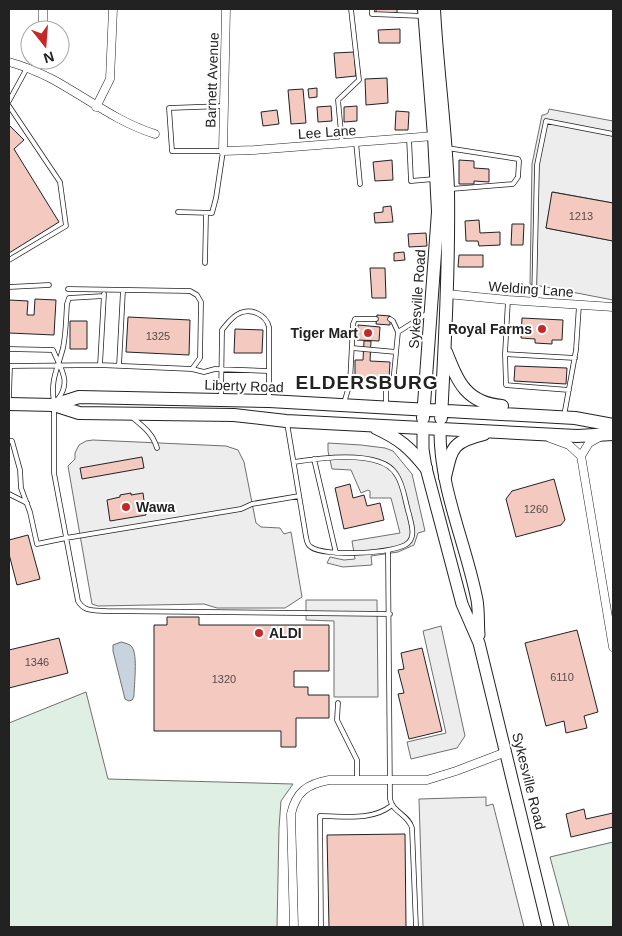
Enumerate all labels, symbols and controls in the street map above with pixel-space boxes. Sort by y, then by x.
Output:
north arrow [20,20,70,70]
street label: Barnett Avenue [202,32,222,128]
text: N [42,48,56,67]
street label: Lee Lane [297,122,357,142]
house number: 1213 [569,210,593,222]
street label: Sykesville Road [406,249,428,349]
street label: Welding Lane [488,278,574,300]
place label: Royal Farms [448,321,532,337]
marker: Royal Farms [536,323,548,335]
place label: Tiger Mart [291,325,358,341]
marker: Tiger Mart [362,327,374,339]
house number: 1325 [146,330,170,342]
district label: ELDERSBURG [295,372,439,393]
street label: Liberty Road [204,377,284,395]
place label: Wawa [136,499,175,515]
marker: Wawa [120,501,132,513]
house number: 1260 [524,503,548,515]
place label: ALDI [269,625,302,641]
marker: ALDI [253,627,265,639]
house number: 1346 [25,656,49,668]
house number: 6110 [550,671,574,683]
house number: 1320 [212,673,236,685]
street label: Sykesville Road [509,731,549,831]

